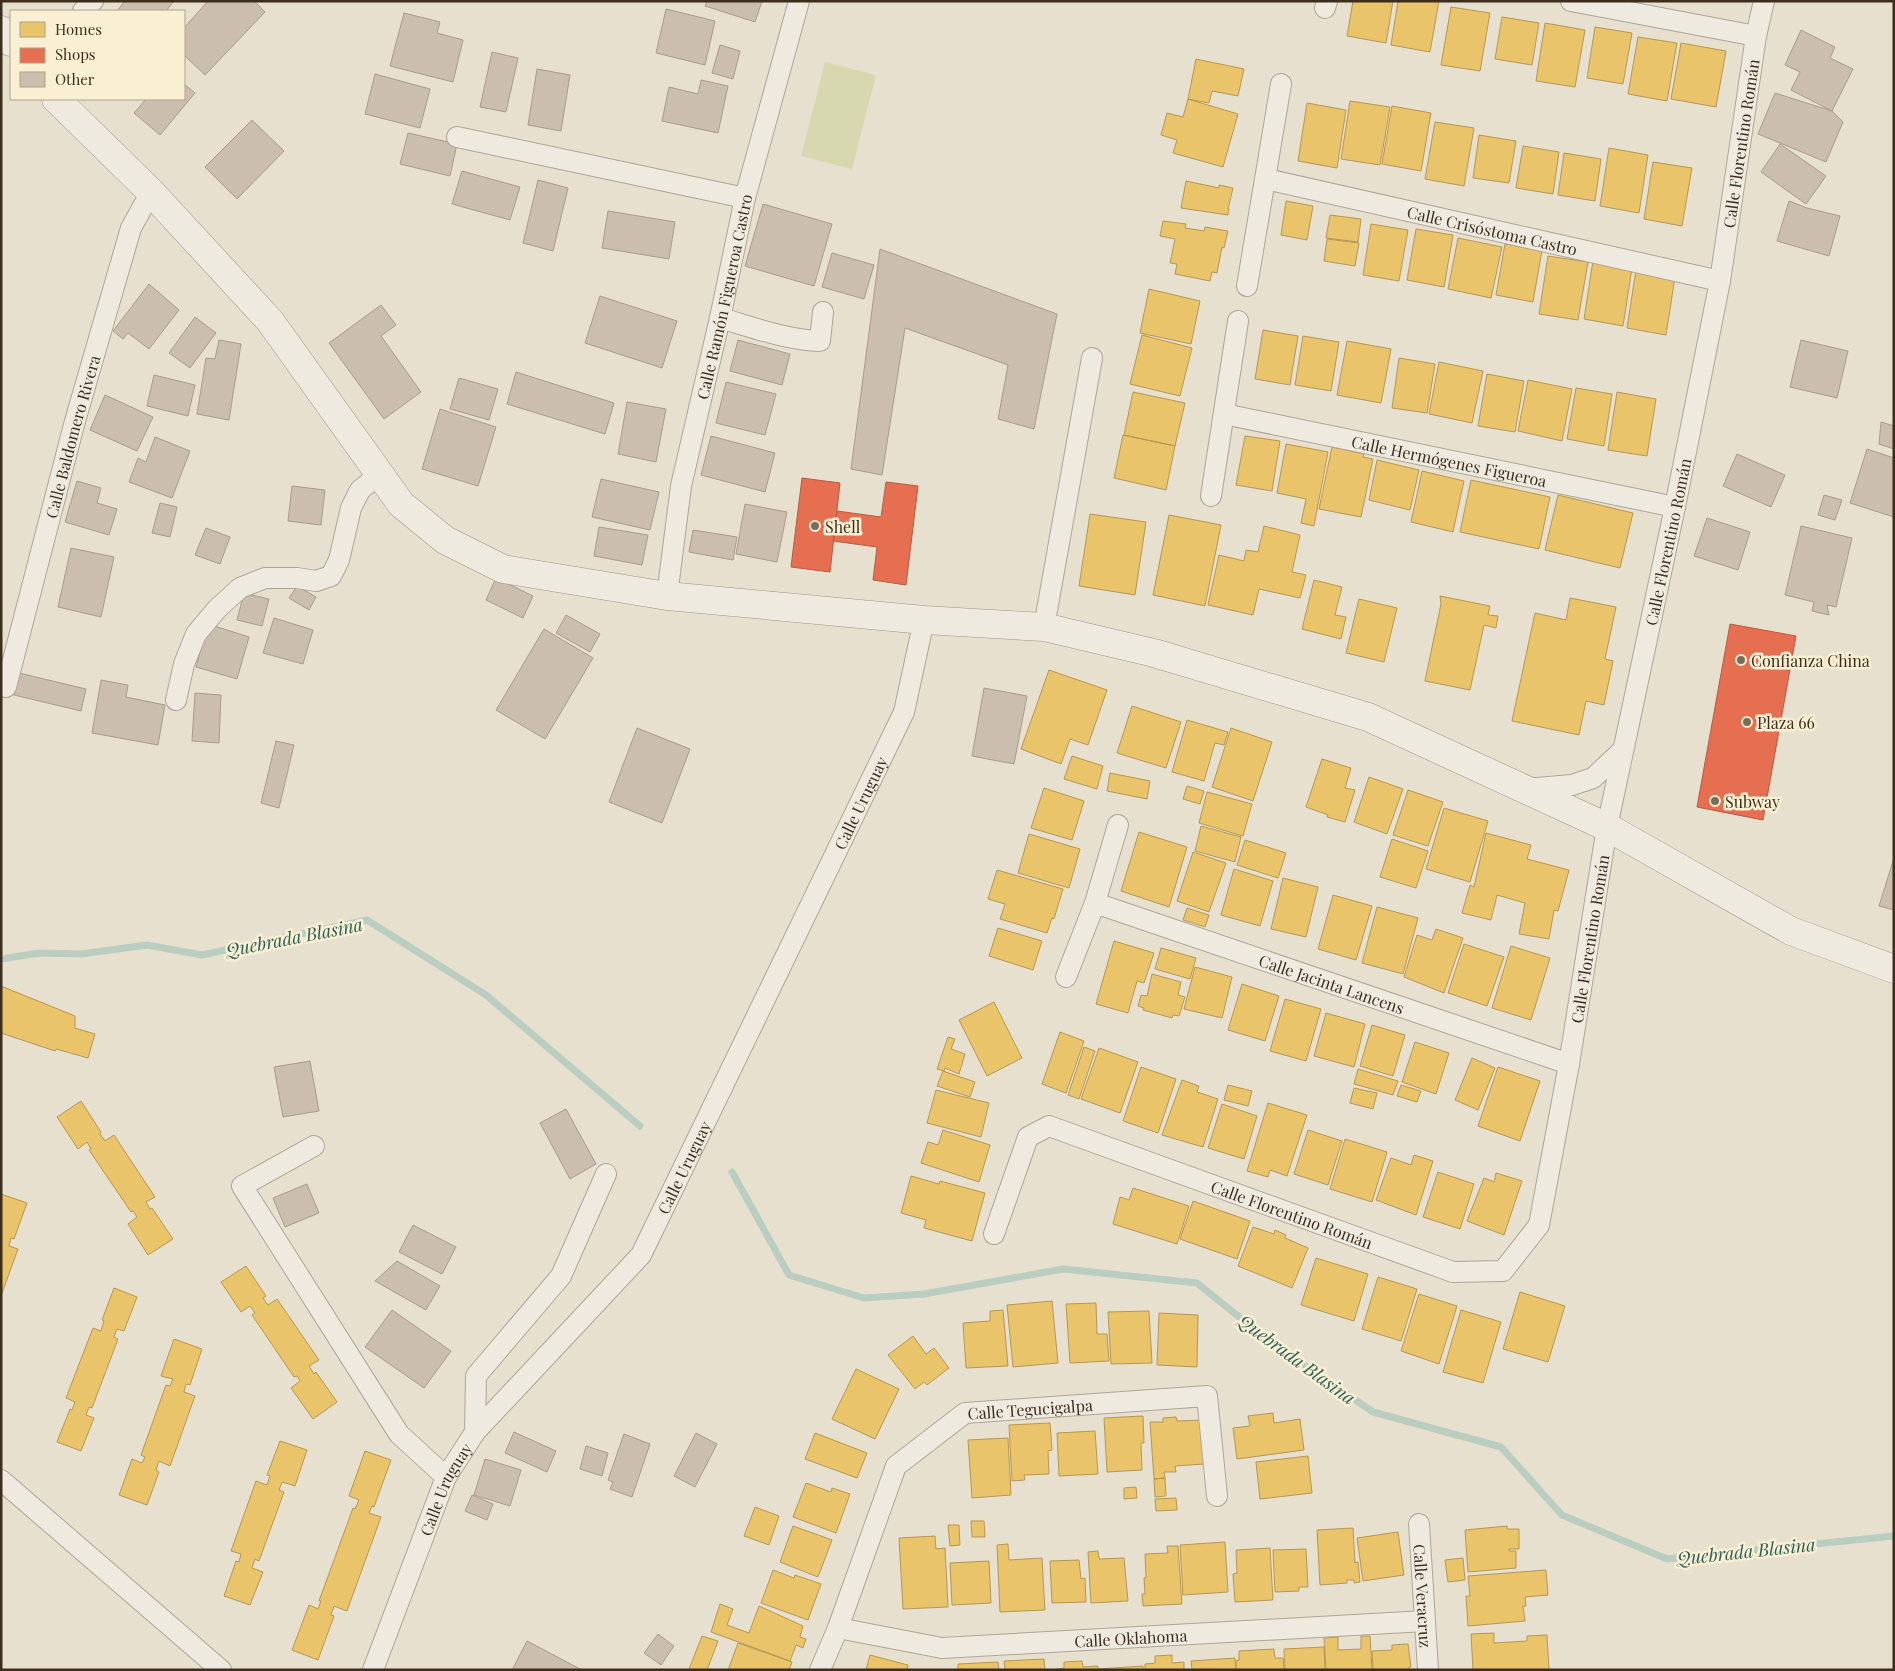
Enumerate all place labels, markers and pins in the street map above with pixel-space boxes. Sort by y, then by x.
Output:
place label: Shell [825,516,861,537]
marker: Shell [809,520,821,532]
place label: Confianza China [1751,650,1870,671]
marker: Confianza China [1735,654,1747,666]
place label: Plaza 66 [1757,712,1815,733]
marker: Plaza 66 [1741,716,1753,728]
place label: Subway [1725,791,1780,812]
marker: Subway [1709,795,1721,807]

